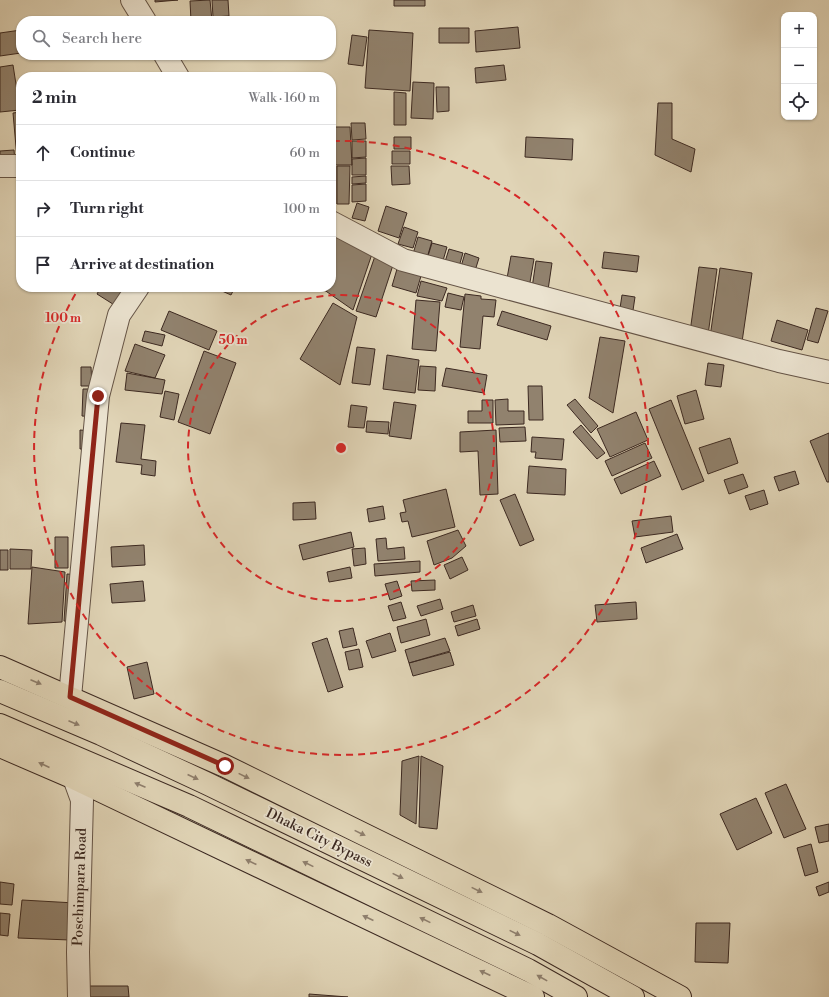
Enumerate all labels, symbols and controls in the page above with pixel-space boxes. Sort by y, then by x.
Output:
map controls [781,12,817,120]
button: + [781,12,817,48]
search box [16,16,336,60]
icon: search [30,27,52,49]
text: Search here [62,29,142,48]
button: − [781,48,817,84]
button: locate [781,84,817,120]
text: 2 min [32,87,77,109]
text: Walk · 160 m [249,90,320,106]
icon: ahead [32,142,54,164]
text: Continue [70,143,135,162]
text: 60 m [289,145,320,161]
icon: right [32,198,54,220]
text: Turn right [70,199,144,218]
text: 100 m [284,201,320,217]
icon: arrive [32,254,54,276]
text: Arrive at destination [70,255,214,274]
text: 100 m [45,311,81,326]
text: 50 m [218,333,248,348]
route end [89,387,107,405]
centre of rings [334,441,348,455]
one-way arrow [30,679,41,685]
one-way arrow [69,720,80,726]
route start [216,757,234,775]
one-way arrow [39,762,50,768]
one-way arrow [238,772,249,779]
one-way arrow [187,774,198,780]
one-way arrow [133,782,145,788]
street label: Dhaka City Bypass [263,804,375,872]
street label: Poschimpara Road [69,827,91,946]
one-way arrow [355,830,366,836]
one-way arrow [245,859,256,865]
one-way arrow [303,861,314,867]
one-way arrow [392,873,404,879]
one-way arrow [471,887,483,893]
one-way arrow [362,915,374,921]
one-way arrow [420,917,431,924]
one-way arrow [509,930,520,936]
one-way arrow [480,970,491,976]
one-way arrow [536,975,548,981]

